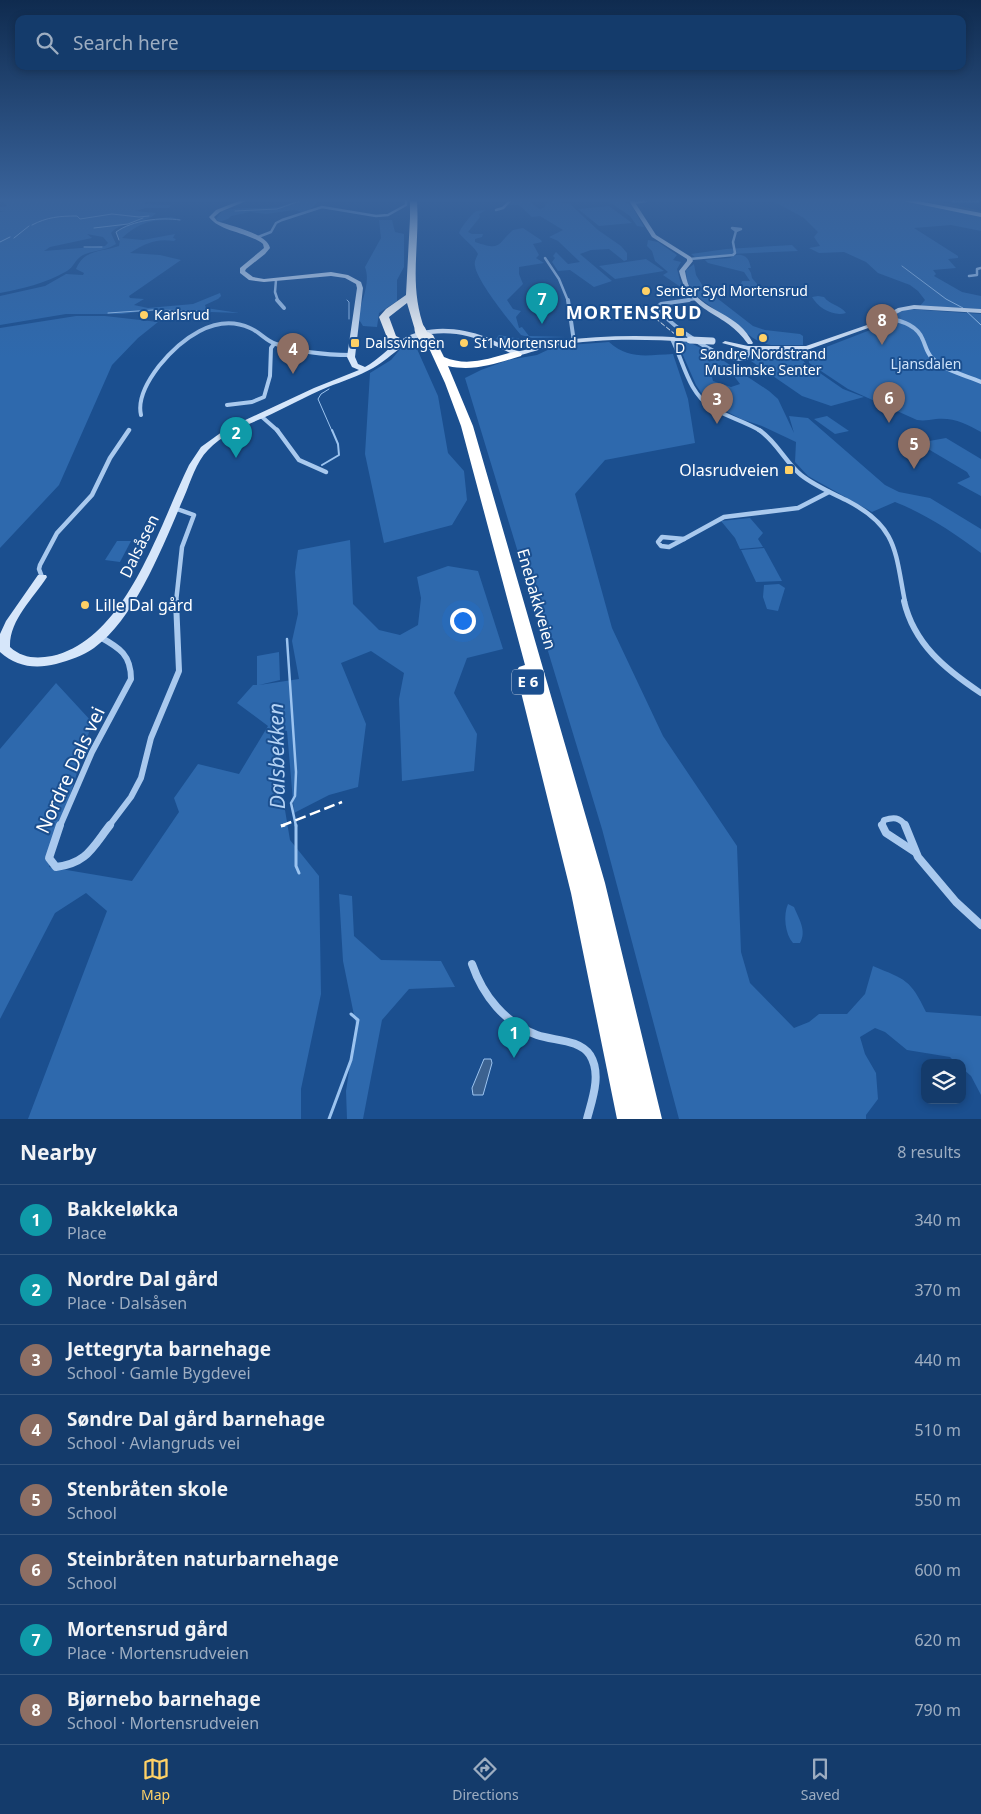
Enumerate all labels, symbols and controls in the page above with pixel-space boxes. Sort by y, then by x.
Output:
search box [15,15,966,70]
icon: search [33,29,61,57]
text: Search here [73,30,179,56]
place label: Senter Syd Mortensrud [656,281,808,300]
pin: 7 [526,283,558,324]
marker: Senter Syd Mortensrud [640,285,652,297]
district label: MORTENSRUD [566,300,702,324]
pin: 8 [866,304,898,345]
place label: Karlsrud [154,305,210,324]
marker: Karlsrud [138,309,150,321]
marker: D [674,326,686,338]
marker: Søndre Nordstrand Muslimske Senter [757,332,769,344]
pin: 4 [277,333,309,374]
place label: Dalssvingen [365,333,445,352]
place label: St1 Mortensrud [474,333,577,352]
marker: Dalssvingen [349,337,361,349]
marker: St1 Mortensrud [458,337,470,349]
place label: D [675,338,685,357]
place label: Søndre Nordstrand Muslimske Senter [700,344,826,379]
park label: Ljansdalen [891,354,961,373]
pin: 6 [873,382,905,423]
pin: 3 [701,383,733,424]
pin: 2 [220,417,252,458]
pin: 5 [898,428,930,469]
place label: Olasrudveien [679,459,779,481]
marker: Olasrudveien [783,464,795,476]
street label: Dalsåsen [114,511,164,581]
street label: Enebakkveien [512,546,562,652]
place label: Lille Dal gård [95,594,193,616]
marker: Lille Dal gård [79,599,91,611]
your location [450,608,476,634]
road number: E 6 [512,670,544,694]
street label: Nordre Dals vei [29,702,111,838]
water label: Dalsbekken [261,703,291,809]
pin: 1 [498,1017,530,1058]
map controls [921,1059,966,1104]
button: layers [921,1059,966,1104]
text: Nearby [20,1138,96,1166]
text: 8 results [897,1141,961,1163]
text: Bakkeløkka [67,1196,178,1222]
text: 1 [31,1209,41,1231]
text: 340 m [914,1209,961,1231]
text: Place [67,1222,107,1244]
text: Nordre Dal gård [67,1266,218,1292]
text: 2 [31,1279,41,1301]
text: 370 m [914,1279,961,1301]
text: Place · Dalsåsen [67,1292,187,1314]
text: Jettegryta barnehage [67,1336,271,1362]
text: 3 [31,1349,41,1371]
text: 440 m [914,1349,961,1371]
text: School · Gamle Bygdevei [67,1362,251,1384]
text: Søndre Dal gård barnehage [67,1406,325,1432]
text: 4 [31,1419,41,1441]
text: 510 m [914,1419,961,1441]
text: School · Avlangruds vei [67,1432,240,1454]
text: Stenbråten skole [67,1476,228,1502]
text: 5 [31,1489,41,1511]
text: 550 m [914,1489,961,1511]
text: School [67,1502,117,1524]
text: Steinbråten naturbarnehage [67,1546,339,1572]
text: 6 [31,1559,41,1581]
text: 600 m [914,1559,961,1581]
text: School [67,1572,117,1594]
text: Mortensrud gård [67,1616,228,1642]
text: 7 [31,1629,41,1651]
text: 620 m [914,1629,961,1651]
text: Place · Mortensrudveien [67,1642,249,1664]
text: Bjørnebo barnehage [67,1686,261,1712]
text: 8 [31,1699,41,1721]
text: 790 m [914,1699,961,1721]
text: School · Mortensrudveien [67,1712,259,1734]
tab: Map [141,1755,170,1804]
tab: Directions [452,1755,519,1804]
tab: Saved [801,1755,840,1804]

